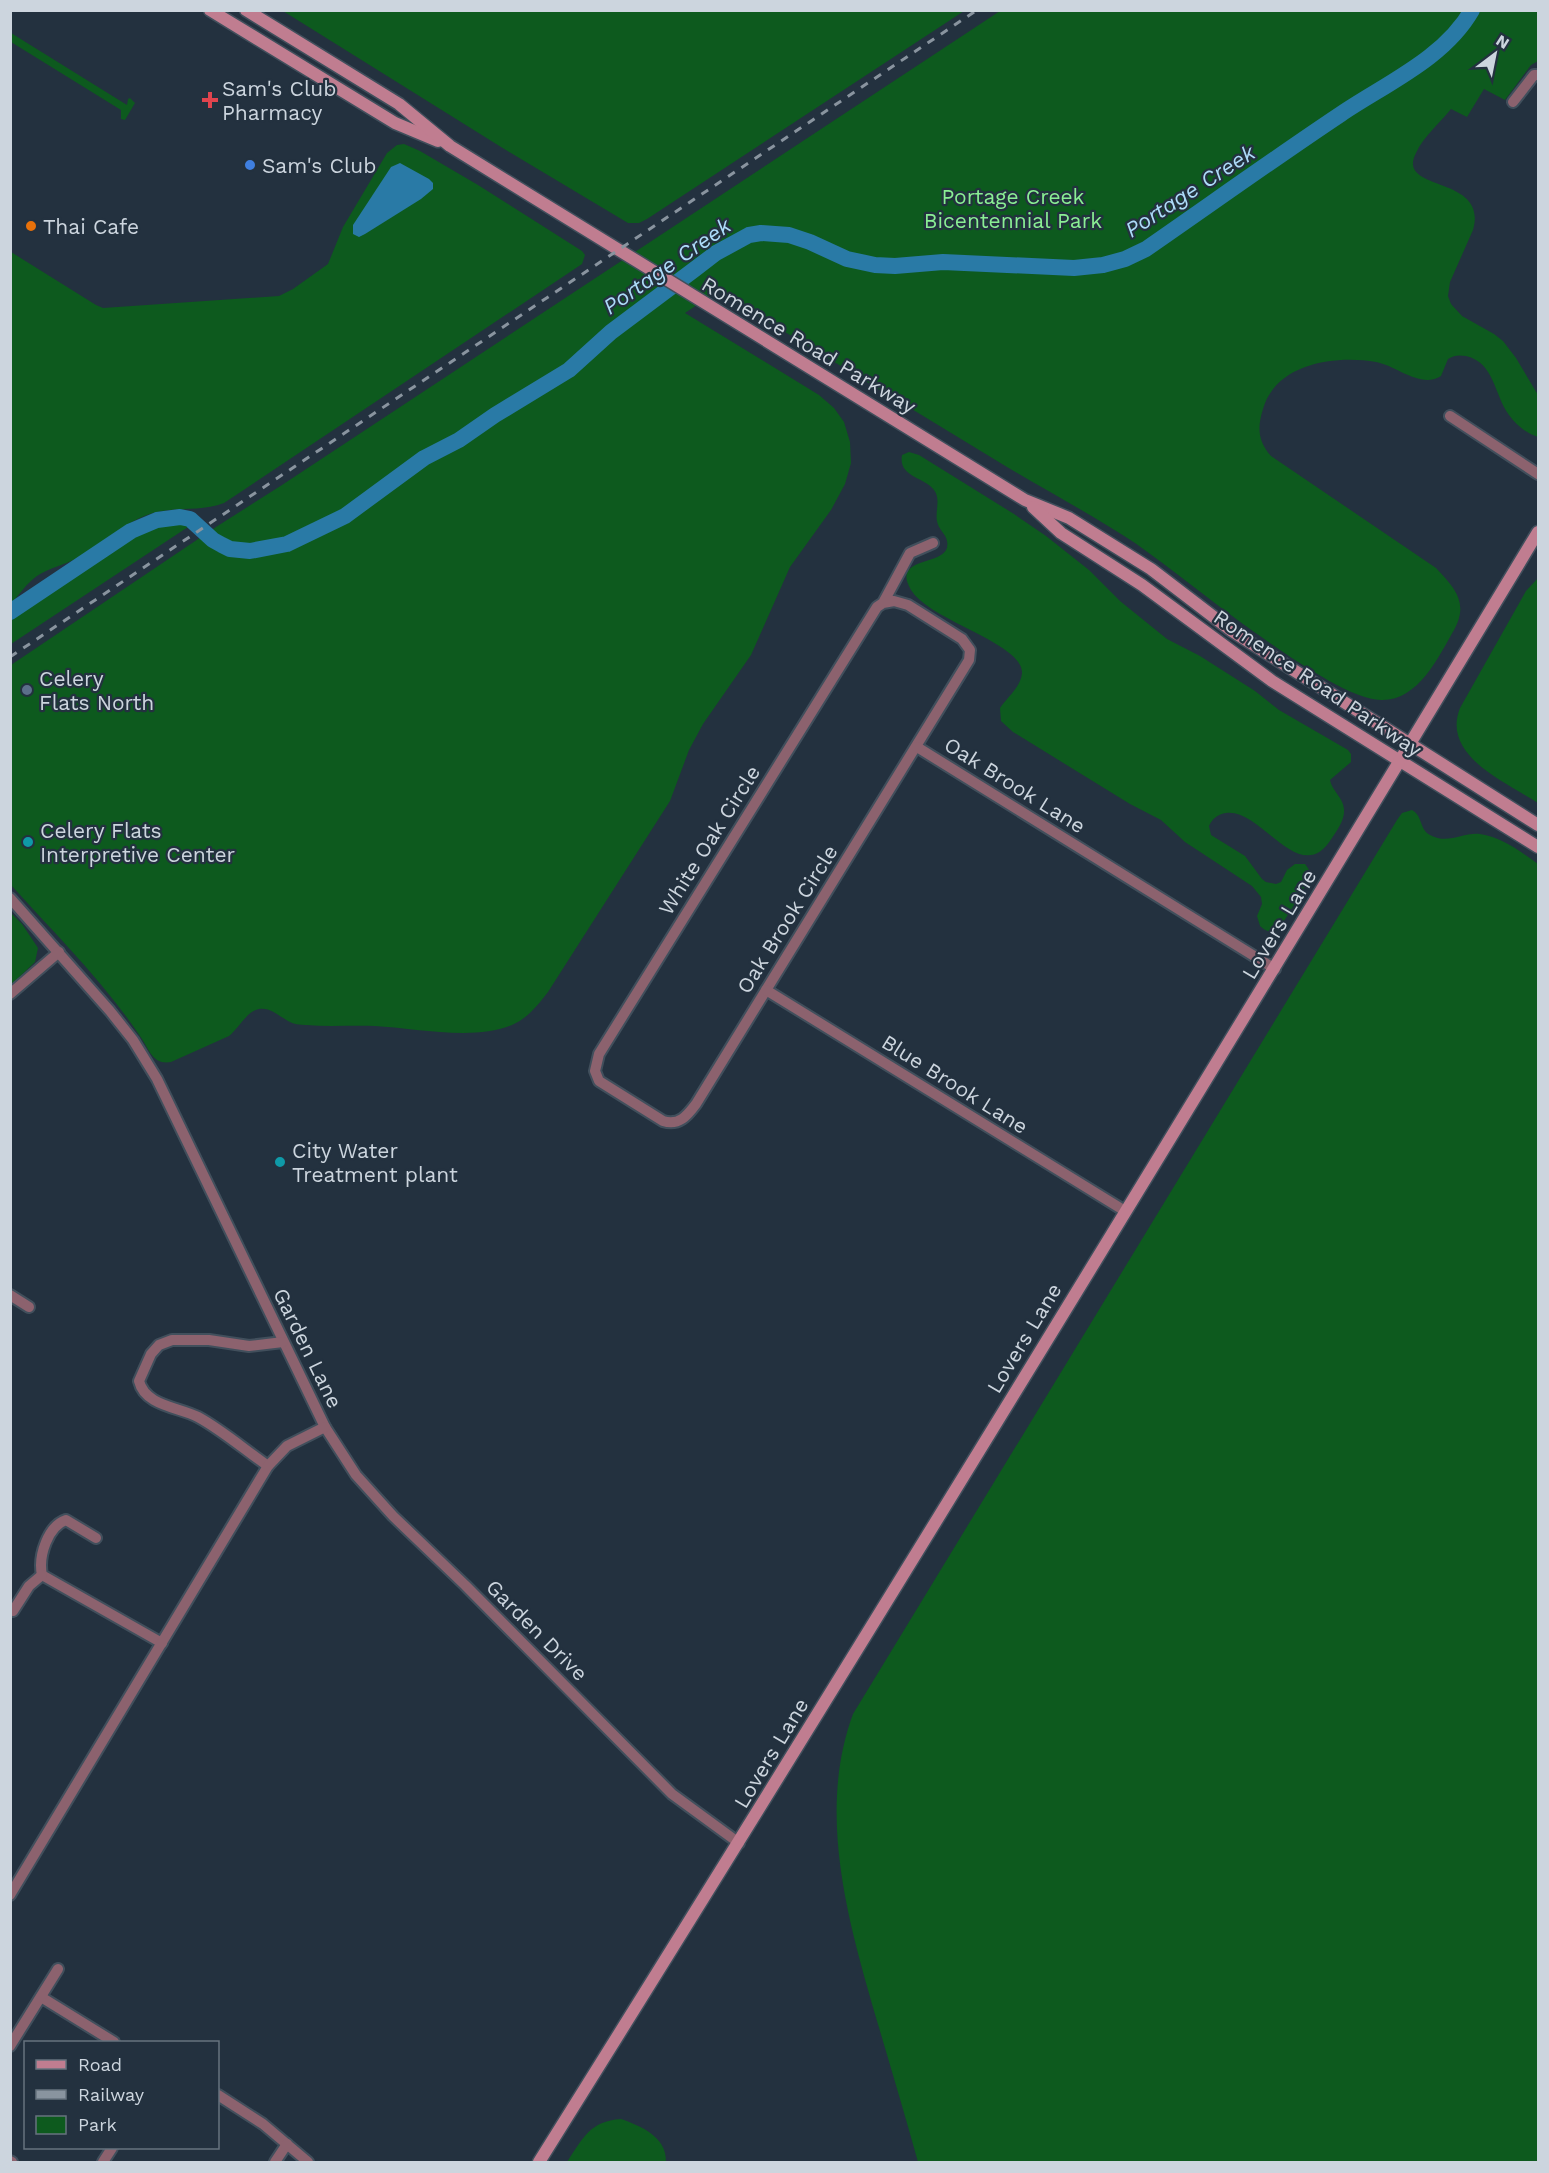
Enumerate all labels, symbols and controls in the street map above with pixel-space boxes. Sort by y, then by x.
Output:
north arrow [1465,24,1525,84]
text: N [1493,31,1513,53]
place label: Sam's Club Pharmacy [222,76,336,125]
marker: Sam's Club Pharmacy [203,93,217,107]
water label: Portage Creek [1120,139,1261,242]
place label: Sam's Club [262,153,376,178]
marker: Sam's Club [243,158,257,172]
park label: Portage Creek Bicentennial Park [924,184,1102,233]
water label: Portage Creek [598,212,736,319]
place label: Thai Cafe [43,214,139,239]
marker: Thai Cafe [24,219,38,233]
street label: Romence Road Parkway [697,271,921,419]
street label: Romence Road Parkway [1209,604,1427,762]
place label: Celery Flats North [39,666,154,715]
marker: Celery Flats North [20,683,34,697]
street label: Oak Brook Lane [940,732,1090,838]
street label: White Oak Circle [653,761,765,919]
place label: Celery Flats Interpretive Center [40,818,236,867]
marker: Celery Flats Interpretive Center [21,835,35,849]
street label: Oak Brook Circle [731,840,843,998]
street label: Lovers Lane [1236,865,1322,983]
street label: Blue Brook Lane [877,1029,1033,1139]
place label: City Water Treatment plant [292,1138,458,1187]
marker: City Water Treatment plant [273,1155,287,1169]
street label: Lovers Lane [981,1279,1067,1397]
street label: Garden Lane [268,1284,348,1412]
street label: Garden Drive [481,1574,593,1686]
street label: Lovers Lane [728,1694,814,1812]
legend [24,2041,219,2149]
text: Road [78,2054,122,2075]
text: Railway [78,2084,145,2105]
text: Park [78,2114,117,2135]

